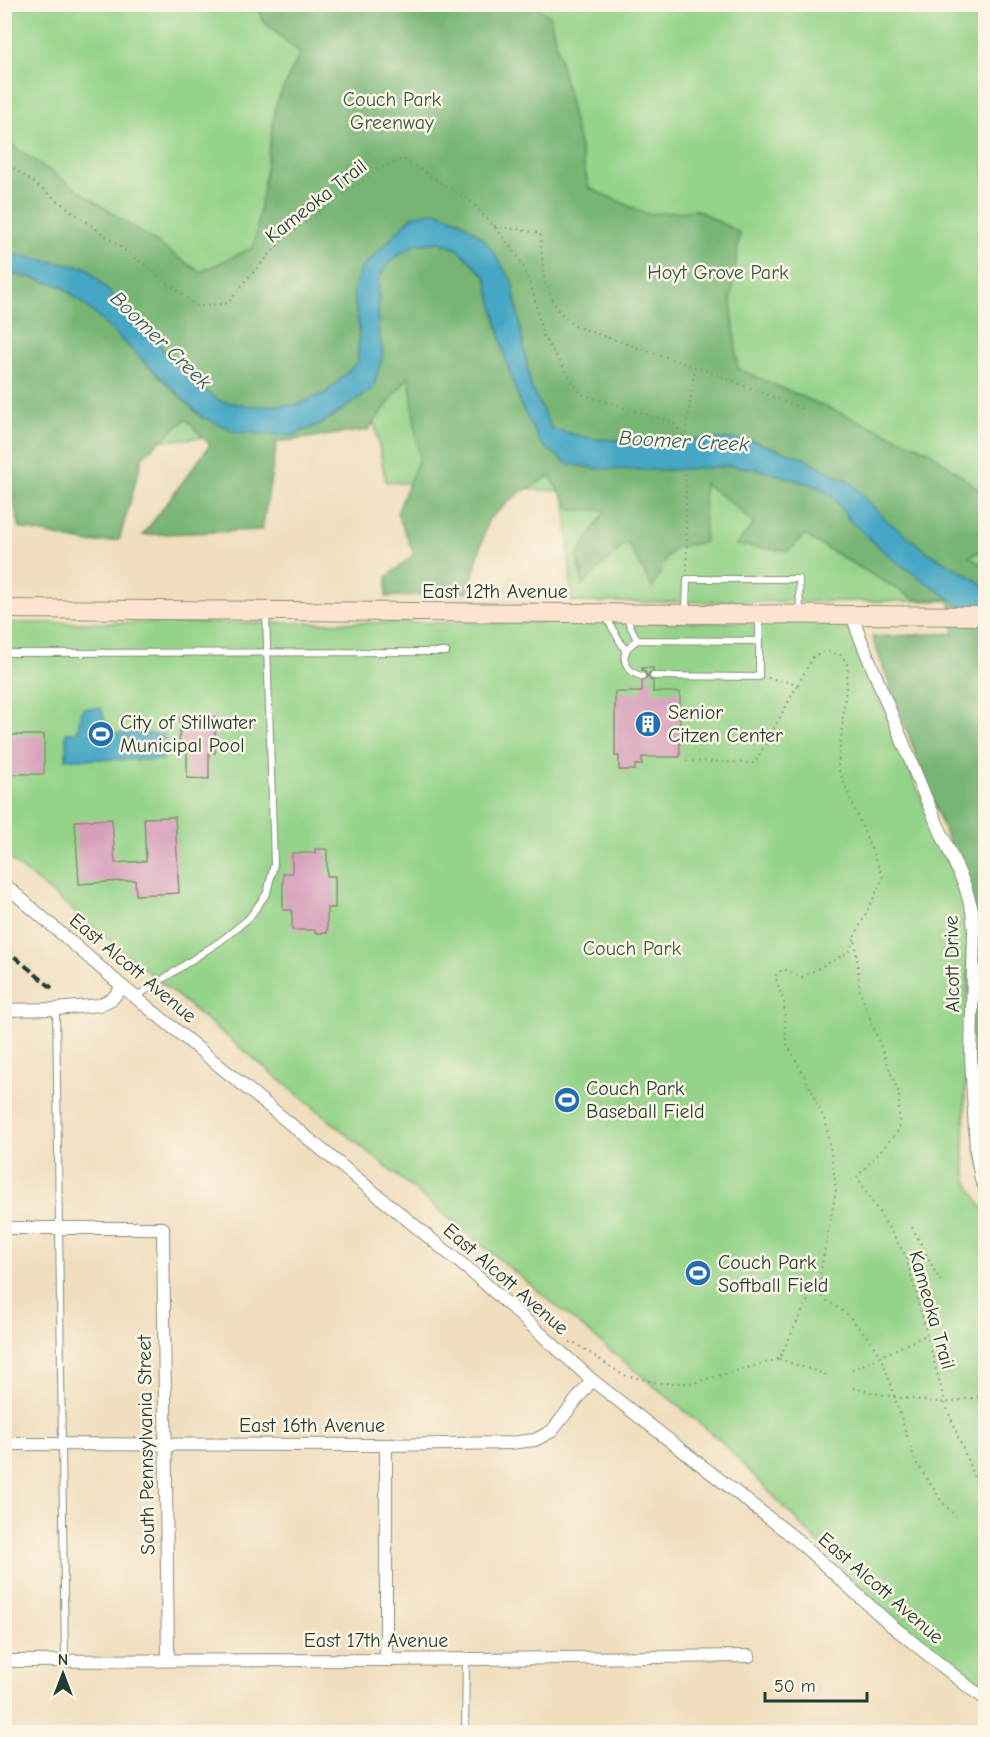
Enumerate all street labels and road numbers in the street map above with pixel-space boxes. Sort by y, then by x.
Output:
street label: Kameoka Trail [261,154,371,248]
street label: East 12th Avenue [422,580,568,603]
street label: East Alcott Avenue [65,908,201,1028]
street label: Alcott Drive [940,915,964,1013]
street label: East Alcott Avenue [439,1218,573,1340]
street label: Kameoka Trail [904,1248,960,1372]
street label: South Pennsylvania Street [133,1334,159,1555]
street label: East 16th Avenue [239,1414,385,1437]
street label: East Alcott Avenue [814,1527,948,1649]
street label: East 17th Avenue [304,1629,448,1652]

